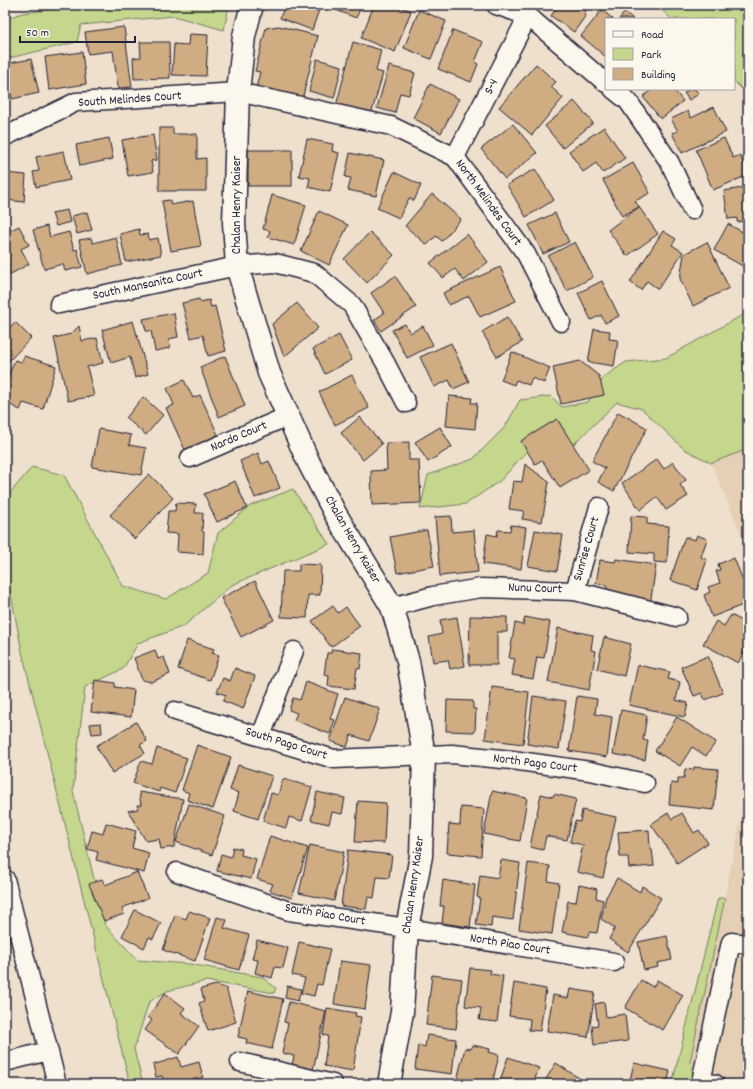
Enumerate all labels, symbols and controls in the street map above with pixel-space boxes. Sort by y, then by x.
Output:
scale bar [20,18,135,44]
legend [605,18,735,90]
text: 50 m [26,25,49,42]
text: Road [641,27,663,44]
text: Park [641,47,662,64]
text: Building [641,67,676,84]
street label: S-4 [480,76,504,98]
street label: South Melindes Court [78,87,182,113]
street label: Chalan Henry Kaiser [228,156,247,254]
street label: North Melindes Court [450,156,526,251]
street label: South Mansanita Court [91,264,205,306]
street label: Nardo Court [208,417,270,457]
street label: Chalan Henry Kaiser [319,493,385,588]
street label: Sunrise Court [569,514,605,583]
street label: Nunu Court [508,579,563,599]
street label: South Pago Court [243,723,329,766]
street label: North Pago Court [492,749,578,779]
street label: Chalan Henry Kaiser [398,835,430,935]
street label: South Piao Court [283,899,367,931]
street label: North Piao Court [468,929,552,961]

